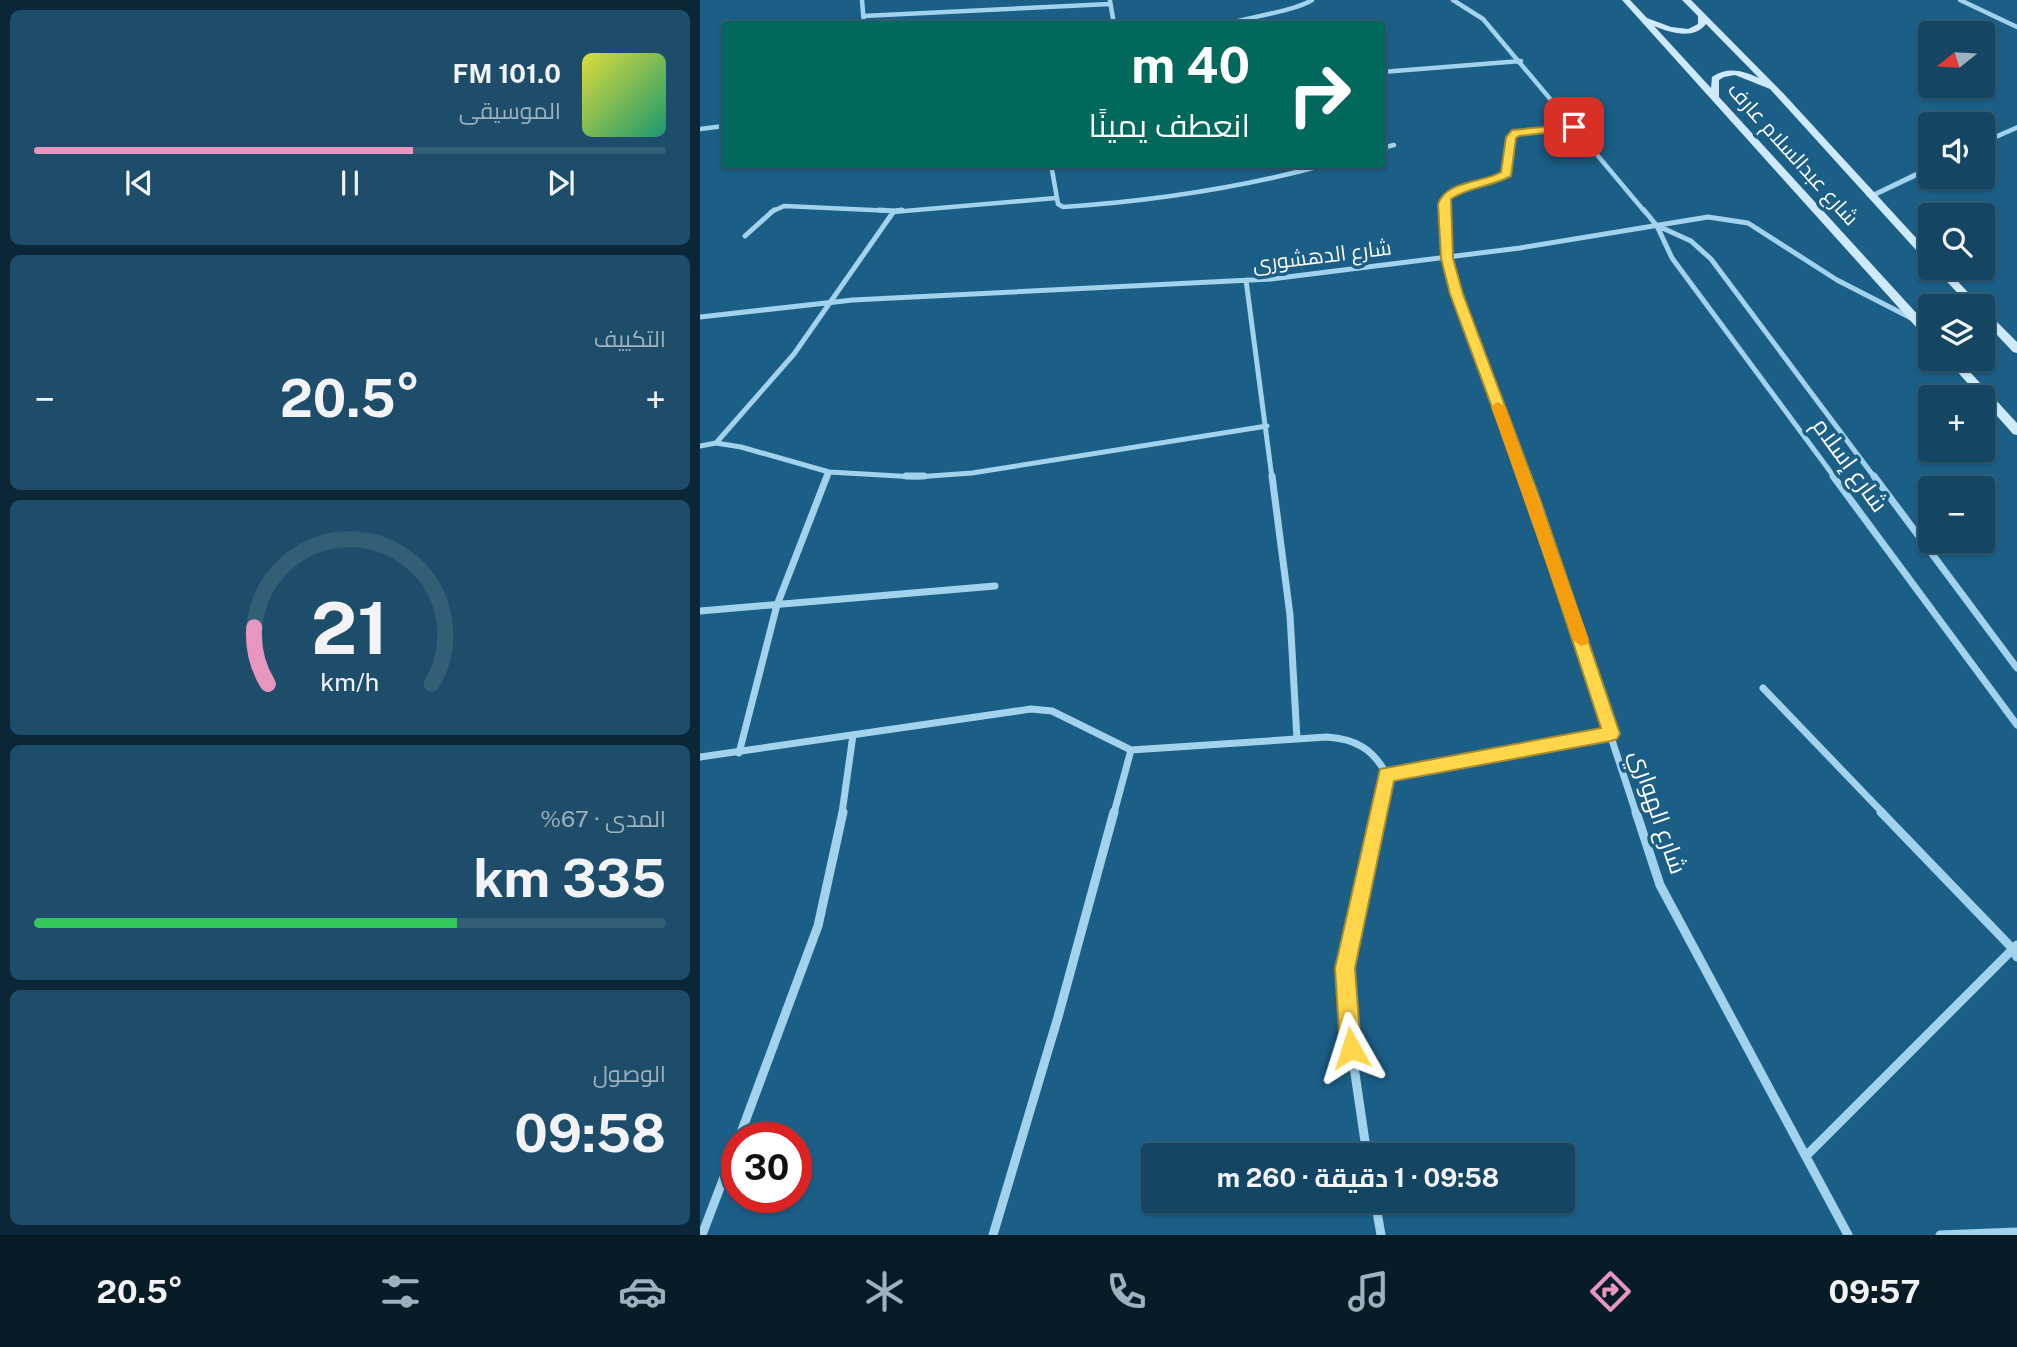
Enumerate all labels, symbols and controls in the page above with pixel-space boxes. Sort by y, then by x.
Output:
north arrow [1918,21,1995,98]
map controls [1918,21,1995,553]
text: 40 m [1131,36,1250,94]
icon: right [1274,49,1365,140]
text: 101.0 FM [453,58,561,89]
street label: شارع عبدالسلام عارف [1721,77,1864,231]
text: الموسيقى [459,97,561,124]
pin [1544,97,1604,157]
text: انعطف يمينًا [1089,107,1250,144]
icon: arrive [1555,108,1593,146]
button: sound [1918,112,1995,189]
icon: previous [120,164,158,202]
icon: pause [331,164,369,202]
icon: next [542,164,580,202]
button: search [1918,203,1995,280]
street label: شارع الدهشورى [1251,235,1393,278]
button: layers [1918,294,1995,371]
text: التكييف [594,325,666,352]
text: 20.5° [280,368,420,429]
text: − [34,377,55,422]
text: + [645,377,666,422]
button: + [1918,385,1995,462]
street label: شارع إسلام [1805,412,1894,519]
button: − [1918,476,1995,553]
text: 21 [311,585,389,670]
text: km/h [321,666,379,696]
street label: شارع الهواري [1620,746,1693,879]
text: المدى · 67% [540,805,666,832]
text: 335 km [473,848,666,909]
position arrow [1314,1011,1388,1085]
text: الوصول [593,1060,666,1087]
text: 09:58 [514,1103,666,1164]
speed limit sign: 30 [721,1122,812,1213]
text: 09:58 · 1 دقيقة · 260 m [1217,1162,1499,1193]
icon: filters [376,1267,425,1316]
icon: car [618,1267,667,1316]
icon: climate [860,1267,909,1316]
icon: phone [1102,1267,1151,1316]
icon: music [1344,1267,1393,1316]
icon: directions [1586,1267,1635,1316]
text: 20.5° [97,1273,183,1310]
text: 09:57 [1829,1273,1920,1310]

